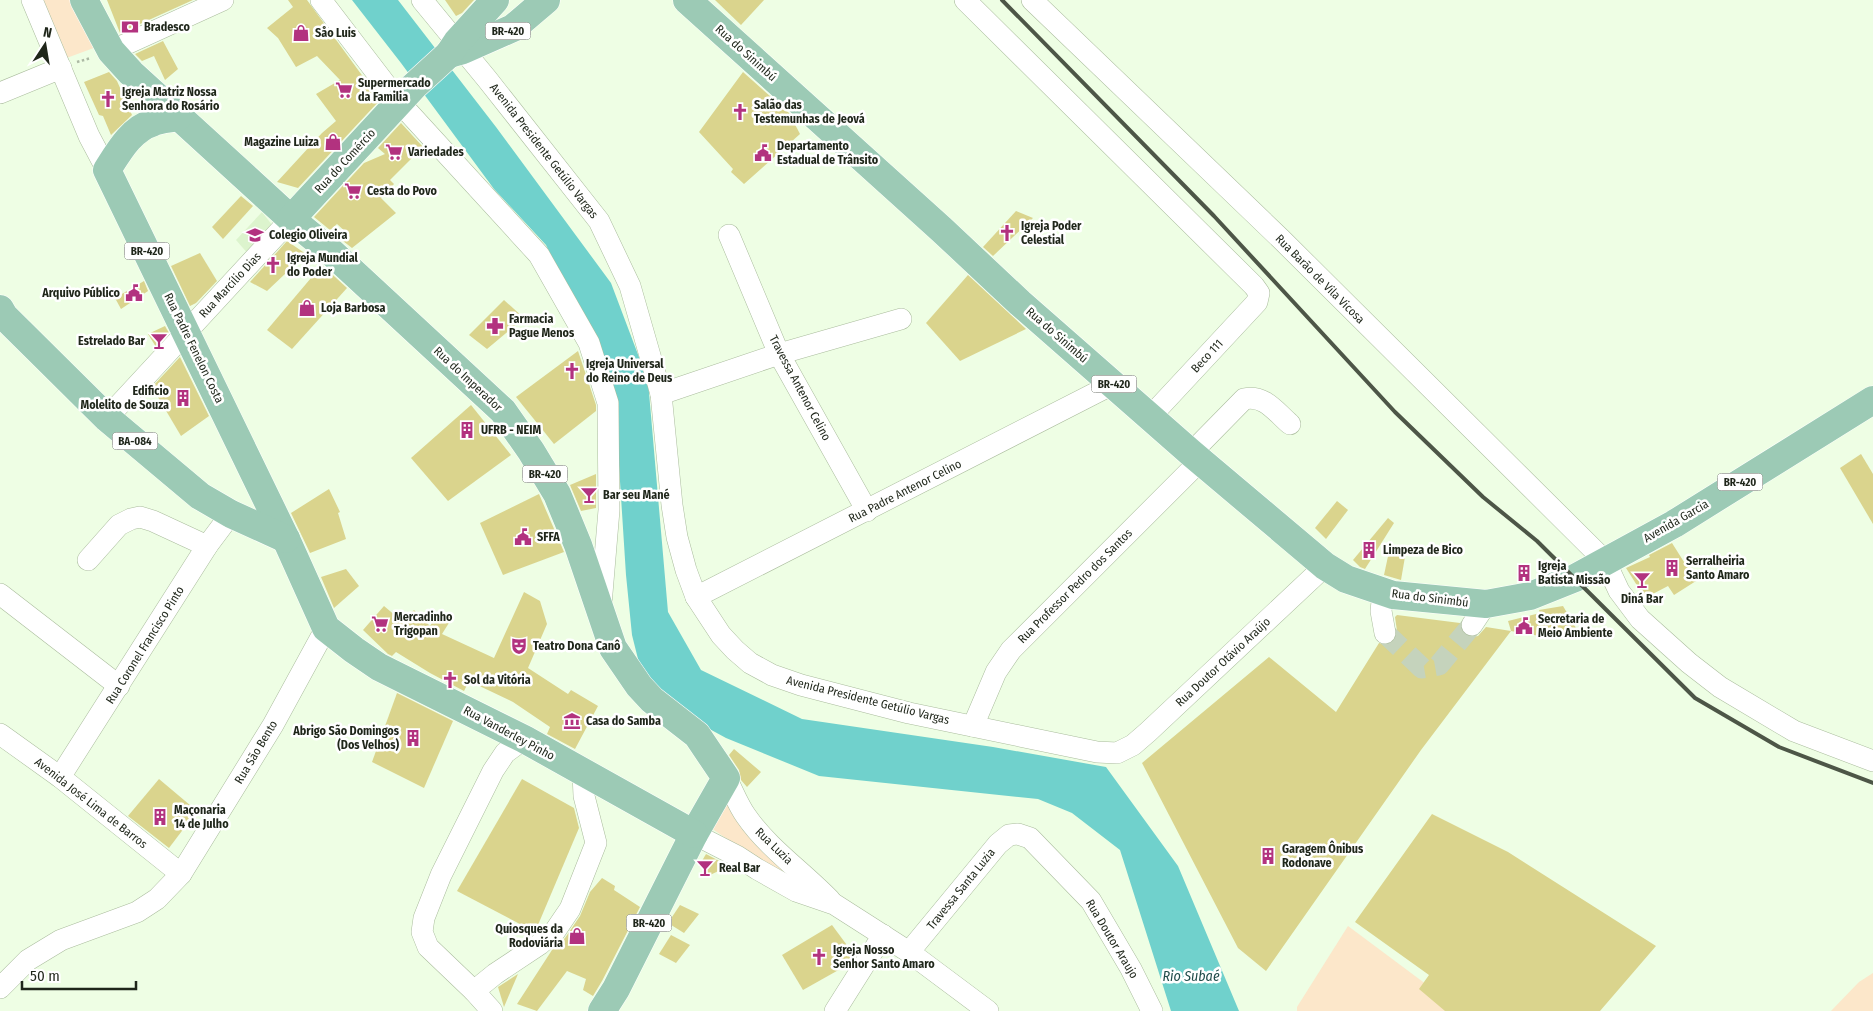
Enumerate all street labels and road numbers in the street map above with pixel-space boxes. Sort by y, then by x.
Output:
road number: BR-420 [486,22,530,40]
street label: Rua do Sinimbú [713,22,779,84]
street label: Avenida Presidente Getúlio Vargas [487,81,601,221]
street label: Rua do Comércio [312,126,378,196]
street label: Rua Barão de Vila Vicosa [1273,232,1368,327]
road number: BR-420 [124,242,170,260]
street label: Rua Marcílio Dias [196,249,264,321]
street label: Rua Padre Fenelon Costa [161,291,227,405]
street label: Rua do Sinimbú [1023,304,1091,366]
street label: Travessa Antenor Celino [766,333,834,443]
street label: Beco 111 [1188,337,1226,375]
street label: Rua do Imperador [431,344,506,415]
road number: BR-420 [1092,376,1136,392]
road number: BA-084 [112,432,158,450]
street label: Rua Padre Antenor Celino [846,456,964,526]
road number: BR-420 [522,466,568,482]
road number: BR-420 [1718,474,1762,491]
street label: Avenida Garcia [1641,497,1711,545]
street label: Rua Professor Pedro dos Santos [1015,526,1135,646]
street label: Rua Coronel Francisco Pinto [103,584,187,706]
street label: Rua do Sinimbú [1391,586,1469,610]
street label: Rua Doutor Otávio Araújo [1173,614,1273,710]
street label: Avenida Presidente Getúlio Vargas [785,673,951,727]
street label: Rua Vanderley Pinho [461,703,557,763]
street label: Rua São Bento [232,718,280,786]
street label: Avenida José Lima de Barros [32,755,150,851]
street label: Rua Luzia [752,825,796,867]
street label: Travessa Santa Luzia [924,845,998,932]
street label: Rua Doutor Araujo [1083,897,1141,981]
road number: BR-420 [626,914,672,931]

